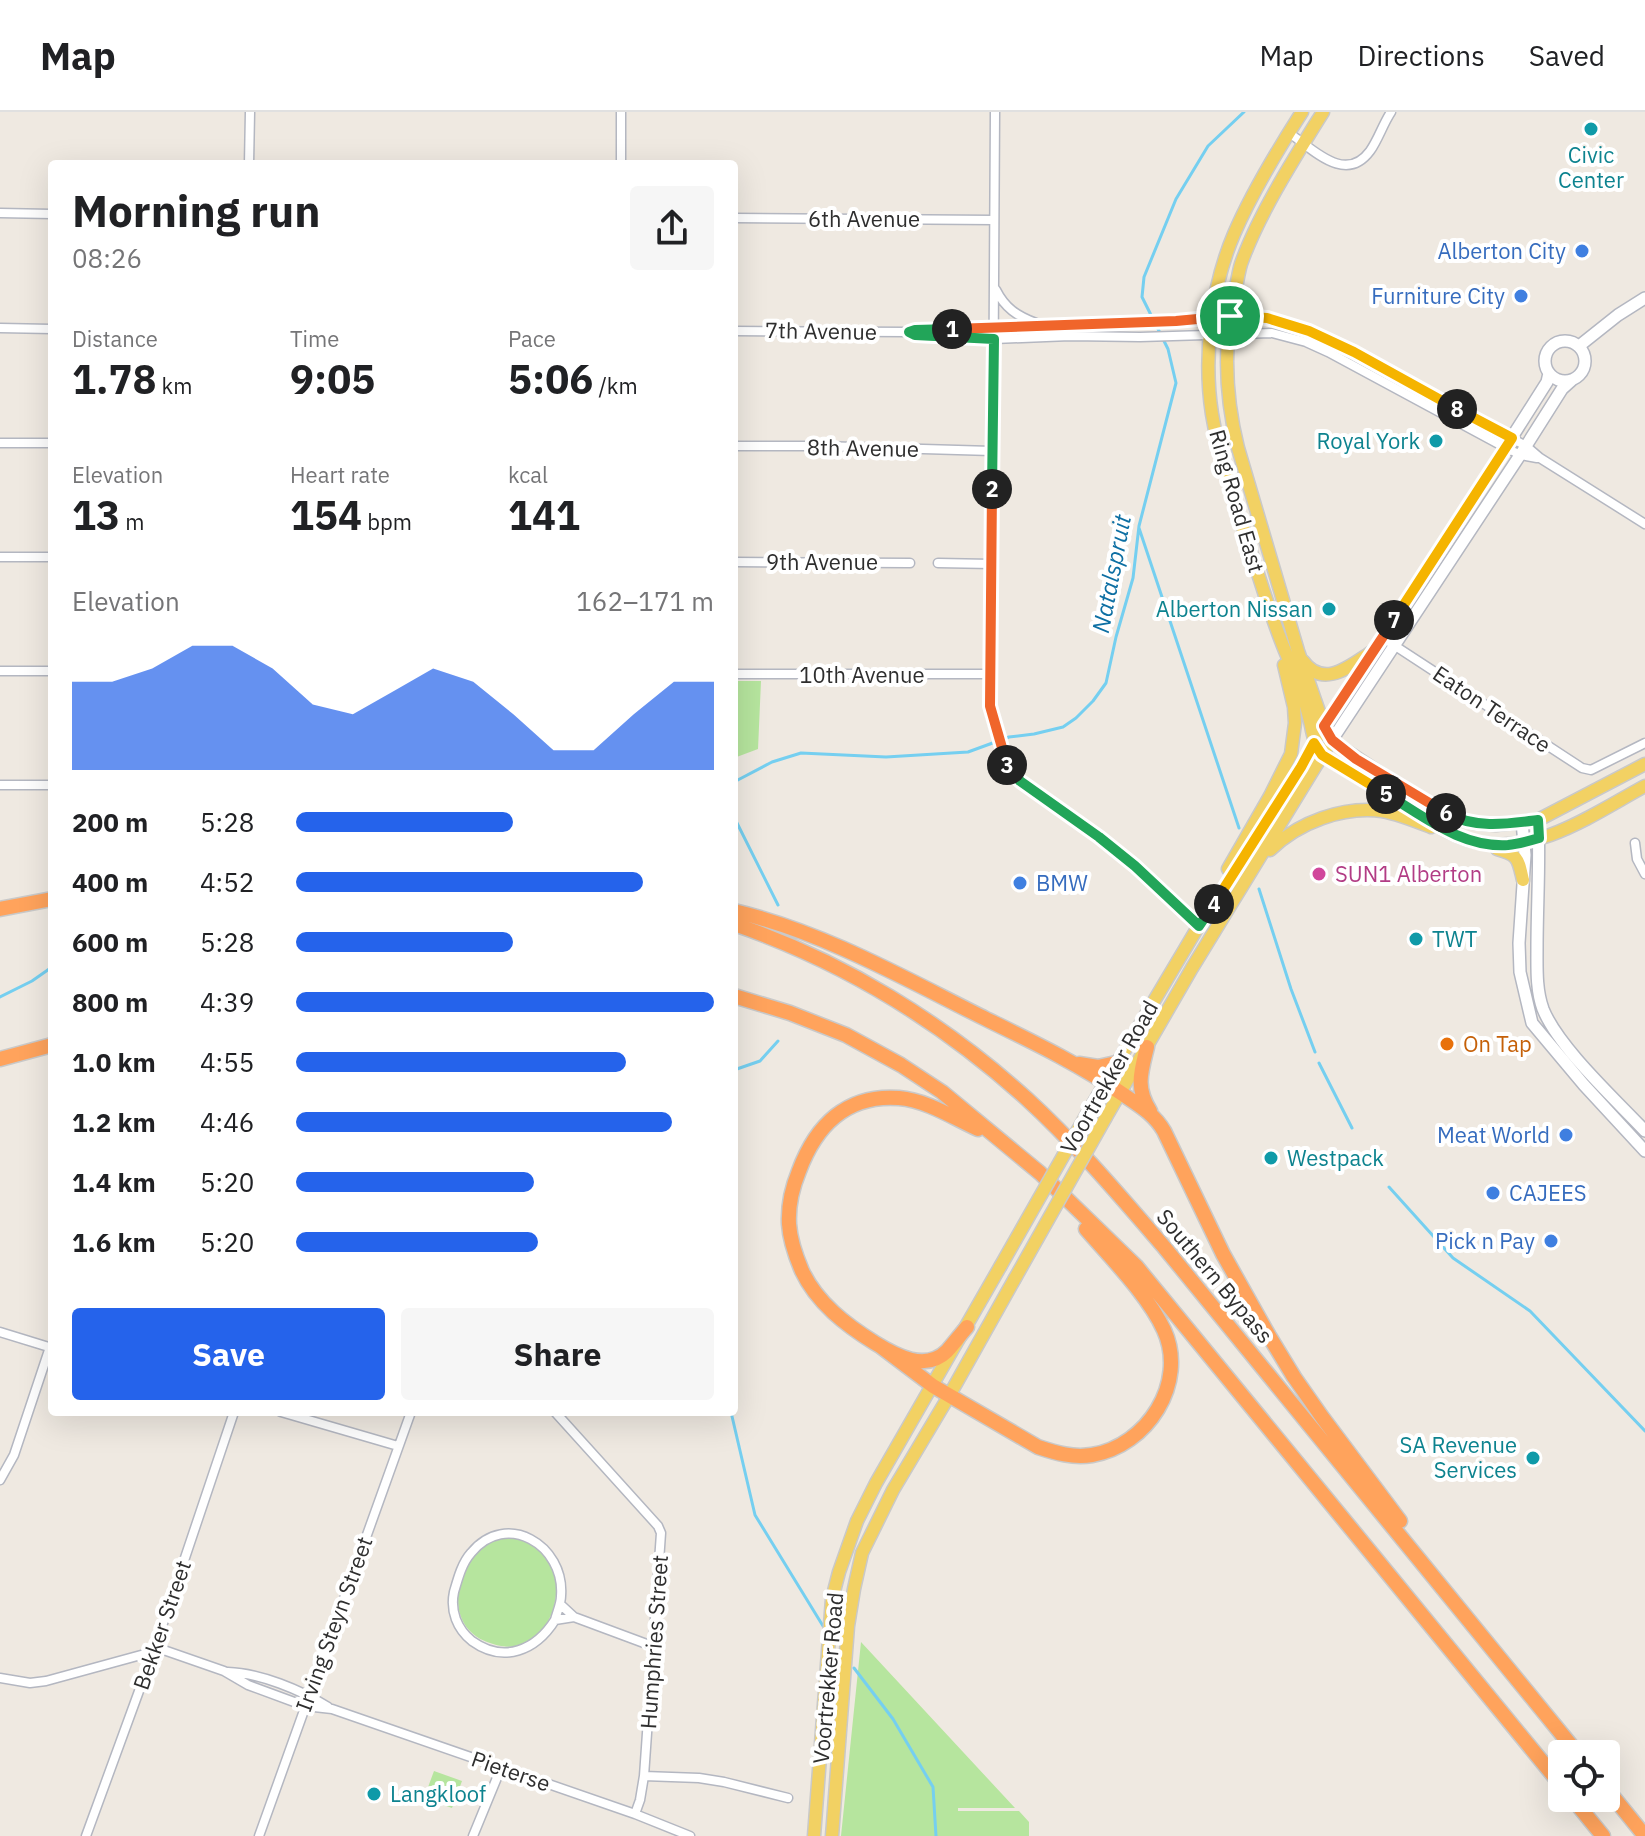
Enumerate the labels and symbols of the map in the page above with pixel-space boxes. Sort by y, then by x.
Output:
marker: Civic Center [1582,120,1600,138]
place label: Civic Center [1558,140,1624,194]
street label: 6th Avenue [808,204,920,233]
place label: Alberton City [1437,236,1566,265]
marker: Alberton City [1573,242,1591,260]
place label: Furniture City [1371,281,1505,310]
pin [1196,282,1264,350]
marker: Furniture City [1512,287,1530,305]
pin: 1 [932,309,972,349]
street label: 7th Avenue [765,315,877,346]
pin: 8 [1437,389,1477,429]
street label: Ring Road East [1203,426,1272,576]
place label: Royal York [1317,426,1420,455]
street label: 8th Avenue [807,432,919,463]
marker: Royal York [1427,432,1445,450]
pin: 2 [972,469,1012,509]
water label: Natalspruit [1084,511,1138,636]
street label: 9th Avenue [766,547,878,576]
place label: Alberton Nissan [1156,594,1313,623]
marker: Alberton Nissan [1320,600,1338,618]
pin: 7 [1374,600,1414,640]
street label: Eaton Terrace [1428,658,1557,759]
street label: 10th Avenue [799,660,925,689]
pin: 3 [987,745,1027,785]
pin: 5 [1366,774,1406,814]
pin: 6 [1426,793,1466,833]
place label: SUN1 Alberton [1335,859,1482,888]
marker: SUN1 Alberton [1310,865,1328,883]
place label: BMW [1036,868,1088,897]
marker: BMW [1011,874,1029,892]
pin: 4 [1194,884,1234,924]
place label: TWT [1432,924,1478,953]
marker: TWT [1407,930,1425,948]
street label: Voortrekker Road [1053,995,1164,1158]
place label: On Tap [1463,1029,1532,1058]
marker: On Tap [1438,1035,1456,1053]
place label: Meat World [1437,1120,1550,1149]
marker: Meat World [1557,1126,1575,1144]
place label: Westpack [1287,1143,1384,1172]
marker: Westpack [1262,1149,1280,1167]
place label: CAJEES [1509,1178,1587,1207]
marker: CAJEES [1484,1184,1502,1202]
street label: Southern Bypass [1151,1203,1280,1349]
place label: Pick n Pay [1435,1226,1535,1255]
marker: Pick n Pay [1542,1232,1560,1250]
place label: SA Revenue Services [1399,1430,1517,1484]
marker: SA Revenue Services [1524,1449,1542,1467]
street label: Irving Steyn Street [288,1532,379,1715]
street label: Humphries Street [633,1554,674,1730]
street label: Bekker Street [126,1556,197,1693]
street label: Voortrekker Road [806,1591,849,1765]
street label: Pieterse [468,1744,554,1798]
place label: Langkloof [390,1779,486,1808]
marker: Langkloof [365,1785,383,1803]

